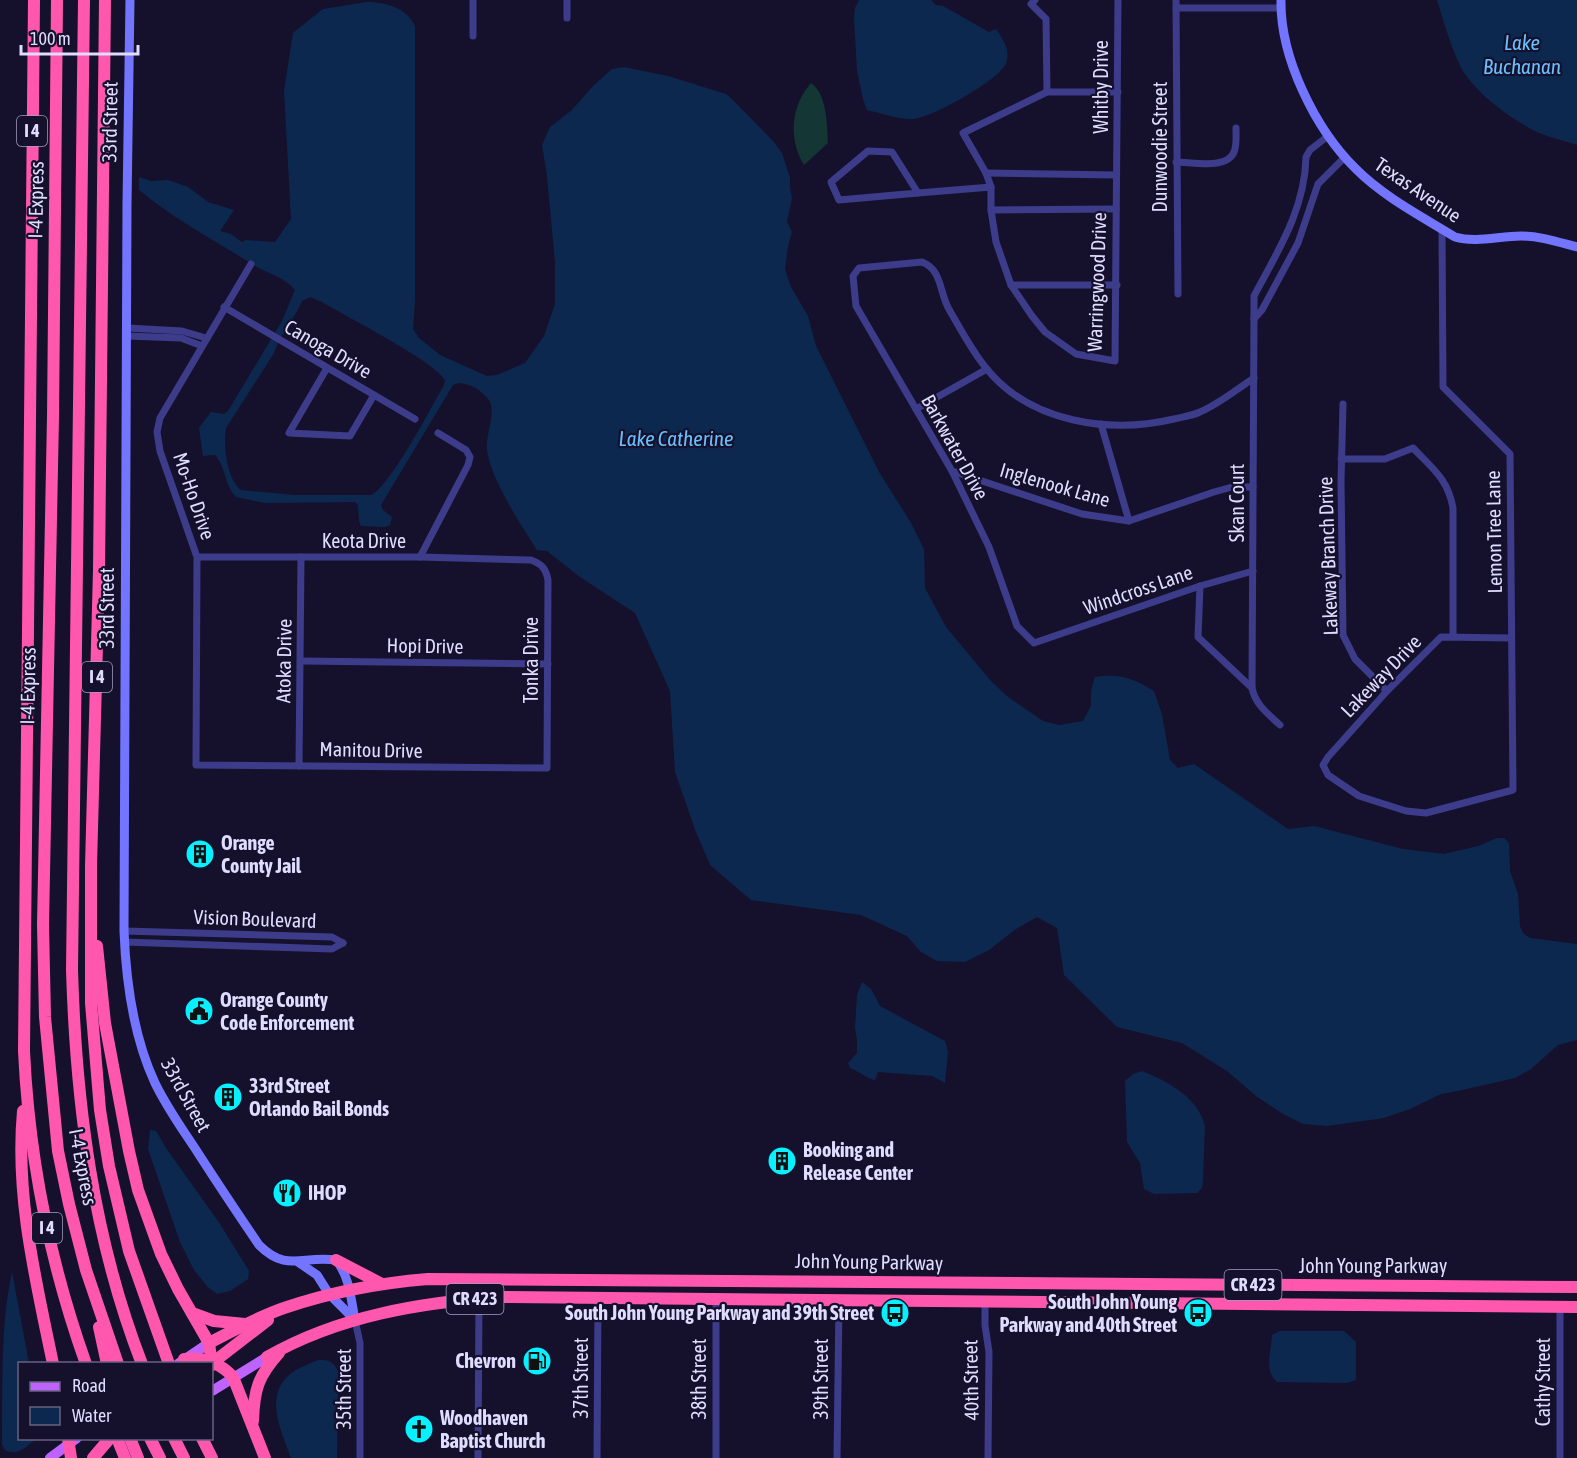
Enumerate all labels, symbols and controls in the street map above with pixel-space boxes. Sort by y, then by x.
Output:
scale bar [21,18,138,56]
text: 100 m [30,28,71,49]
water label: Lake Buchanan [1483,30,1561,78]
street label: Whitby Drive [1089,40,1112,134]
street label: 33rd Street [97,81,122,163]
street label: Dunwoodie Street [1148,81,1171,212]
road number: I 4 [17,116,47,146]
street label: Texas Avenue [1371,152,1466,227]
street label: I-4 Express [23,161,48,239]
street label: Warringwood Drive [1083,212,1110,352]
street label: Canoga Drive [281,314,376,383]
street label: Barkwater Drive [917,390,994,503]
water label: Lake Catherine [619,426,733,450]
street label: Mo-Ho Drive [169,449,220,542]
street label: Inglenook Lane [997,458,1113,511]
street label: Skan Court [1225,464,1248,542]
street label: Lemon Tree Lane [1481,470,1506,594]
street label: Lakeway Branch Drive [1313,476,1342,636]
street label: Keota Drive [322,529,406,552]
street label: Windcross Lane [1080,560,1195,619]
street label: 33rd Street [95,567,118,648]
street label: Tonka Drive [519,617,542,703]
street label: Atoka Drive [271,619,296,703]
street label: Lakeway Drive [1336,630,1425,721]
street label: Hopi Drive [386,633,464,658]
street label: I-4 Express [15,647,40,725]
road number: I 4 [82,662,112,692]
street label: Manitou Drive [319,737,423,762]
place label: Orange County Jail [221,831,302,877]
building icon: Orange County Jail [184,838,216,870]
street label: Vision Boulevard [193,905,317,932]
place label: Orange County Code Enforcement [220,988,354,1034]
public building icon: Orange County Code Enforcement [183,995,215,1027]
street label: 33rd Street [157,1054,216,1136]
place label: 33rd Street Orlando Bail Bonds [249,1074,389,1120]
building icon: 33rd Street Orlando Bail Bonds [212,1081,244,1113]
street label: I-4 Express [65,1127,102,1207]
place label: Booking and Release Center [803,1138,914,1184]
building icon: Booking and Release Center [766,1145,798,1177]
restaurant icon: IHOP [271,1177,303,1209]
place label: IHOP [308,1181,346,1204]
road number: I 4 [32,1213,62,1243]
street label: John Young Parkway [795,1249,943,1274]
street label: John Young Parkway [1299,1254,1447,1277]
road number: CR 423 [1224,1270,1282,1300]
road number: CR 423 [446,1284,504,1314]
place label: South John Young Parkway and 40th Street [999,1290,1177,1336]
bus stop icon: South John Young Parkway and 39th Street [879,1297,911,1329]
bus stop icon: South John Young Parkway and 40th Street [1182,1297,1214,1329]
place label: South John Young Parkway and 39th Street [565,1301,874,1324]
street label: 37th Street [569,1337,592,1418]
street label: Cathy Street [1531,1337,1554,1426]
street label: 38th Street [687,1338,710,1419]
street label: 39th Street [809,1338,832,1419]
street label: 40th Street [958,1339,983,1421]
fuel station icon: Chevron [521,1345,553,1377]
street label: 35th Street [332,1348,355,1429]
place label: Chevron [455,1349,516,1372]
legend [18,1362,213,1440]
text: Road [72,1375,106,1396]
text: Water [72,1405,112,1426]
place label: Woodhaven Baptist Church [439,1406,546,1452]
church icon: Woodhaven Baptist Church [403,1413,435,1445]

